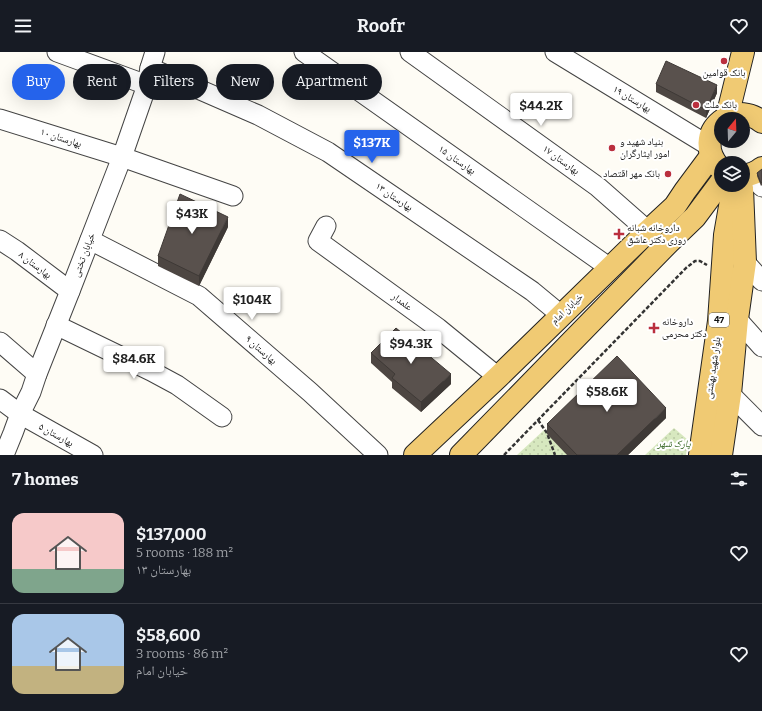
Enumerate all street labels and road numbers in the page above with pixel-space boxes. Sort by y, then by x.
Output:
street label: بهارستان ۱۹ [611,83,654,115]
street label: بهارستان ۱۰ [39,126,83,150]
street label: بهارستان ۱۵ [436,143,478,177]
street label: بهارستان ۱۷ [540,143,582,177]
street label: بهارستان ۱۳ [373,180,415,214]
street label: خیابان تختی [70,231,98,279]
street label: بهارستان ۸ [16,249,54,281]
street label: علمدار [389,290,415,314]
street label: خیابان امام [548,290,587,328]
road number: 47 [709,313,729,327]
street label: بهارستان ۹ [243,333,279,367]
street label: بلوار شهید بهشتی [703,336,723,400]
street label: بهارستان ۵ [36,421,76,450]

